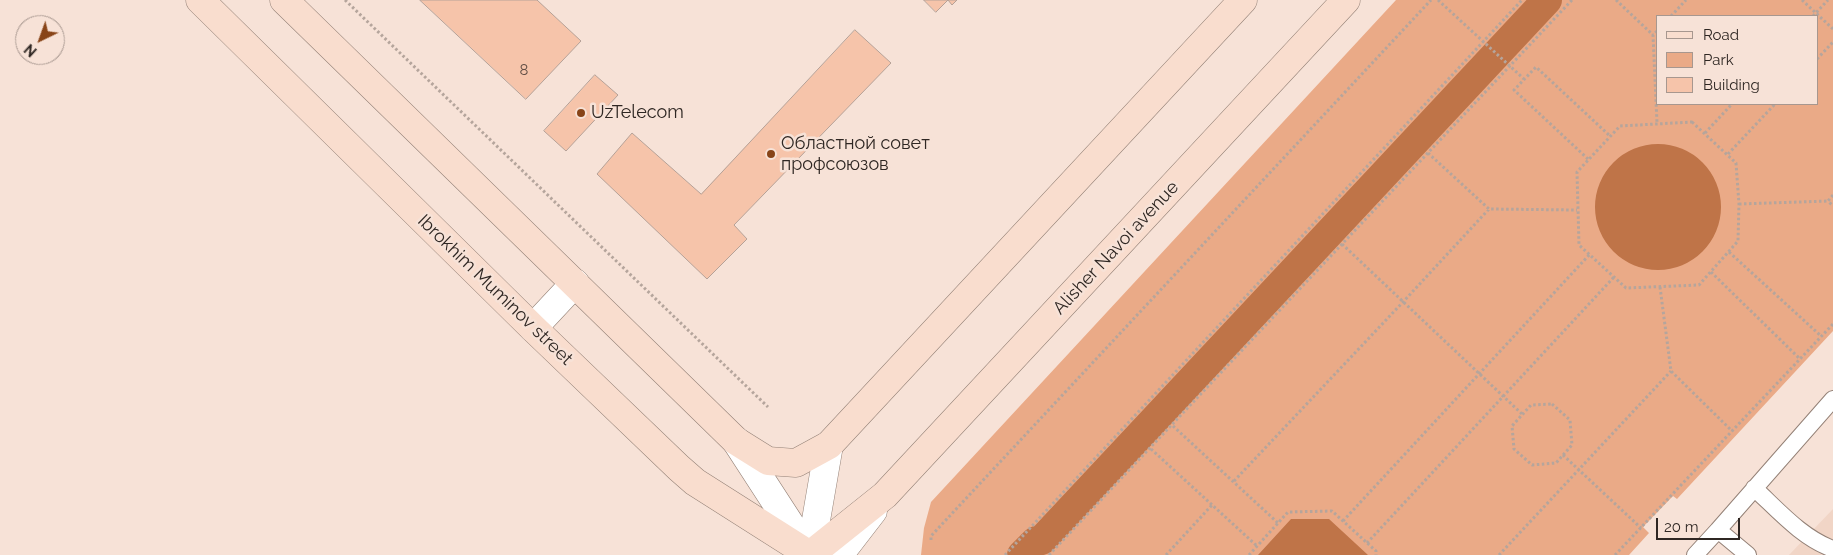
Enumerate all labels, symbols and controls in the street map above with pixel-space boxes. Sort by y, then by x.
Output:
north arrow [15,15,65,65]
legend [1656,15,1818,105]
text: Road [1703,26,1739,44]
text: N [21,41,40,60]
text: Park [1703,51,1734,69]
house number: 8 [520,61,528,79]
text: Building [1703,76,1760,94]
place label: UzTelecom [591,102,684,124]
marker: UzTelecom [575,107,587,119]
place label: Областной совет профсоюзов [781,133,930,176]
marker: Областной совет профсоюзов [765,148,777,160]
street label: Alisher Navoi avenue [1049,177,1183,319]
street label: Ibrokhim Muminov street [413,210,577,370]
scale bar [1658,508,1742,540]
text: 20 m [1664,518,1699,536]

